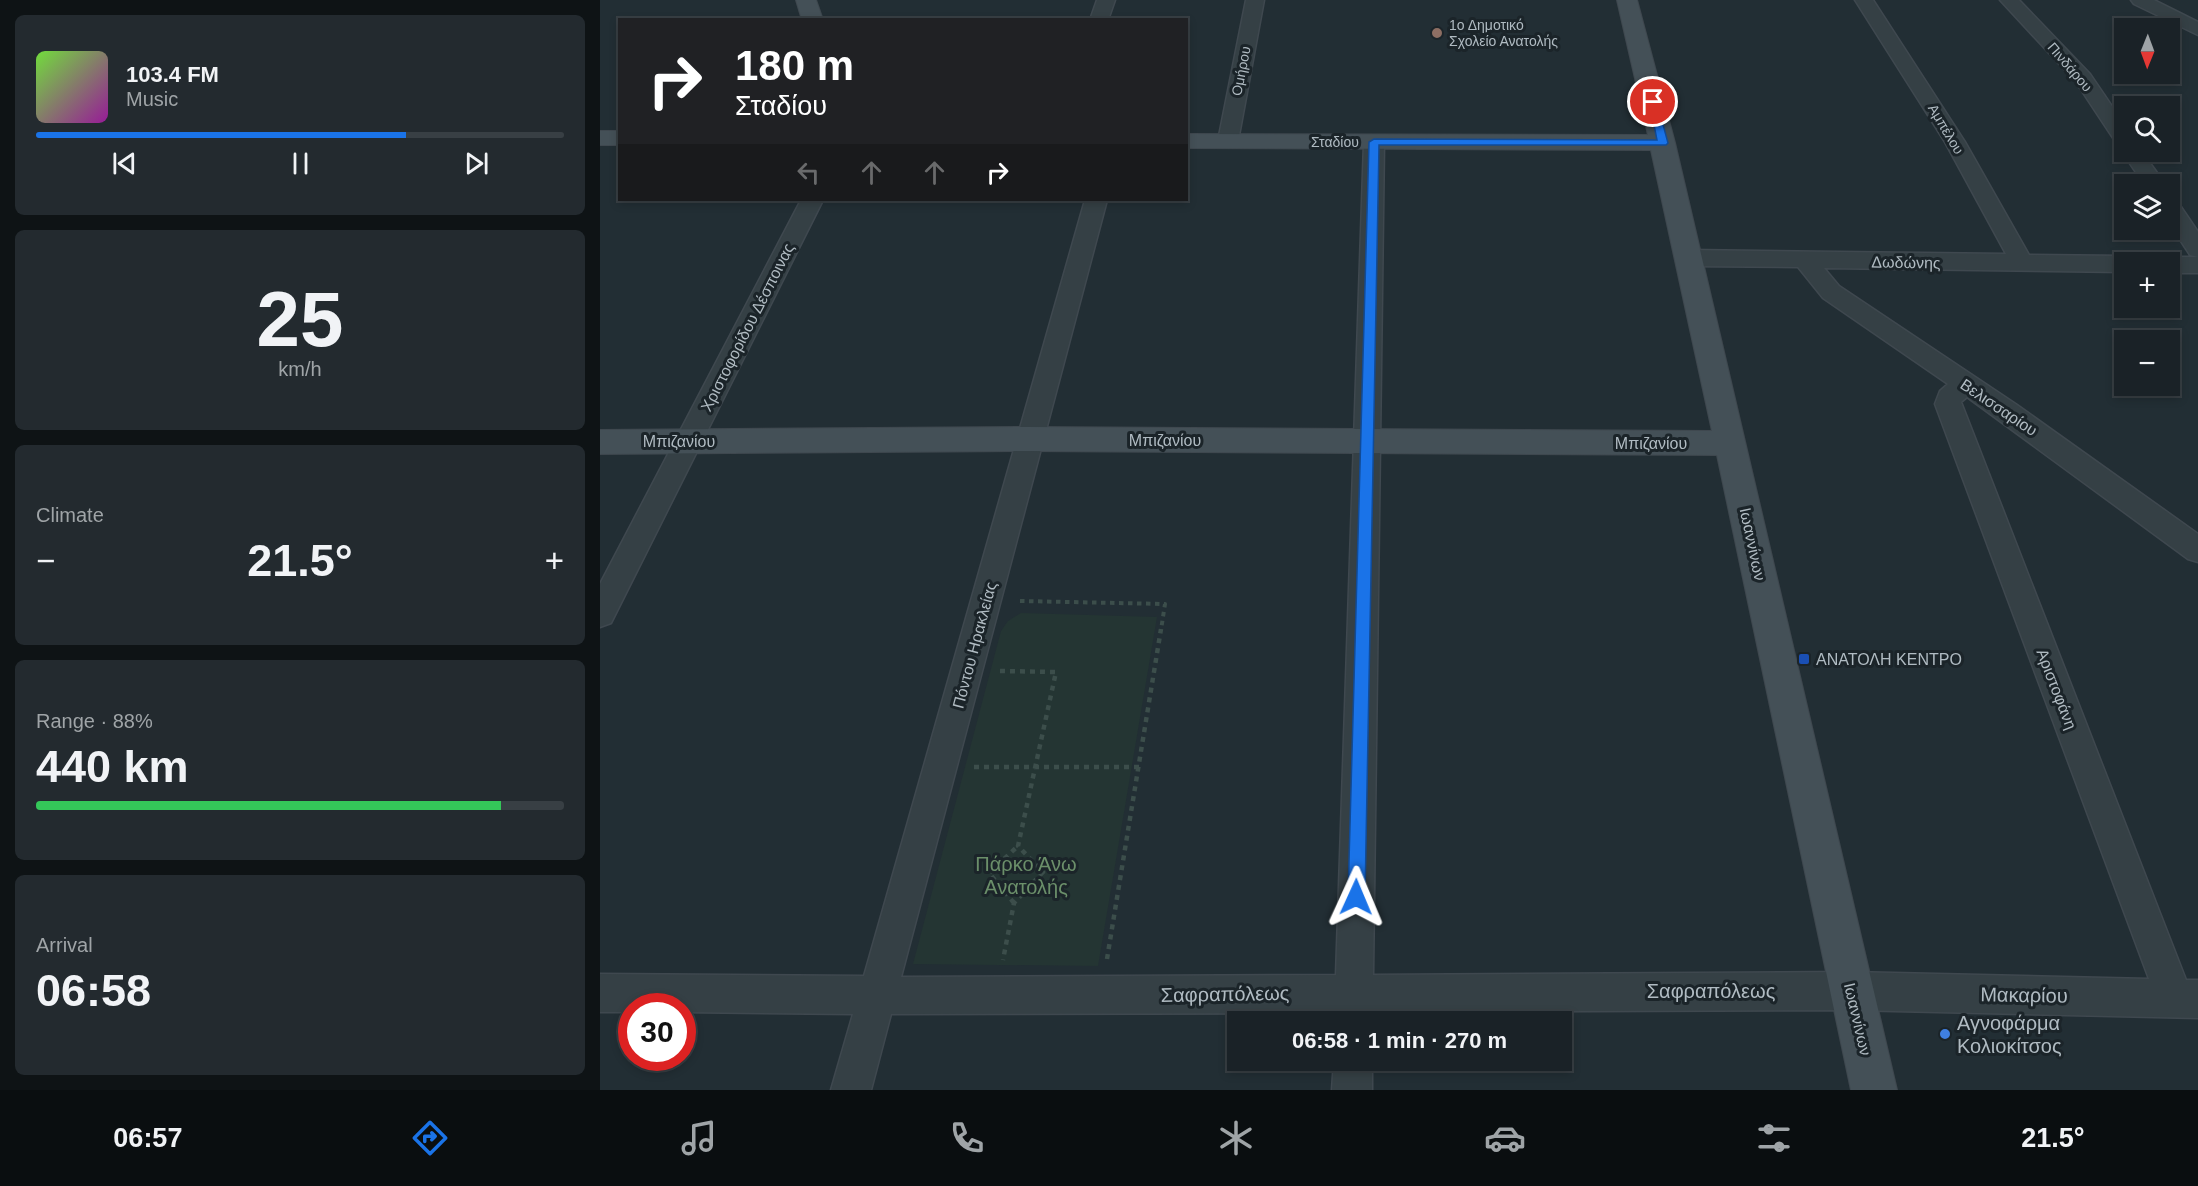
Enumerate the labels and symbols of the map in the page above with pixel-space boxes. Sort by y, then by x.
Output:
place label: 1ο Δημοτικό Σχολείο Ανατολής [1449,17,1558,49]
north arrow [2114,18,2180,84]
marker: 1ο Δημοτικό Σχολείο Ανατολής [1430,26,1444,40]
street label: Πινδάρου [2044,39,2096,95]
street label: Ομήρου [1228,45,1254,97]
pin [1627,76,1678,127]
street label: Αμπέλου [1925,101,1967,157]
street label: Σταδίου [1311,134,1359,150]
street label: Χριστοφορίδου Δέσποινας [698,240,797,414]
street label: Δωδώνης [1871,253,1941,272]
street label: Βελισσαρίου [1957,376,2040,439]
street label: Μπιζανίου [1129,432,1201,450]
street label: Μπιζανίου [643,433,715,451]
street label: Μπιζανίου [1615,435,1687,453]
street label: Ιωαννίνων [1736,506,1769,582]
street label: Πόντου Ηρακλείας [949,580,1000,710]
street label: Αριστοφάνη [2033,647,2080,732]
place label: ΑΝΑΤΟΛΗ ΚΕΝΤΡΟ [1816,651,1962,668]
marker: ΑΝΑΤΟΛΗ ΚΕΝΤΡΟ [1797,652,1811,666]
park label: Πάρκο Άνω Ανατολής [975,853,1077,898]
position arrow [1324,865,1388,929]
street label: Σαφραπόλεως [1647,980,1776,1002]
street label: Ιωαννίνων [1841,981,1874,1057]
street label: Σαφραπόλεως [1161,982,1290,1006]
street label: Μακαρίου [1980,983,2068,1007]
speed limit sign: 30 [618,993,696,1071]
place label: Αγνοφάρμα Κολιοκίτσος [1957,1012,2062,1057]
marker: Αγνοφάρμα Κολιοκίτσος [1938,1027,1952,1041]

